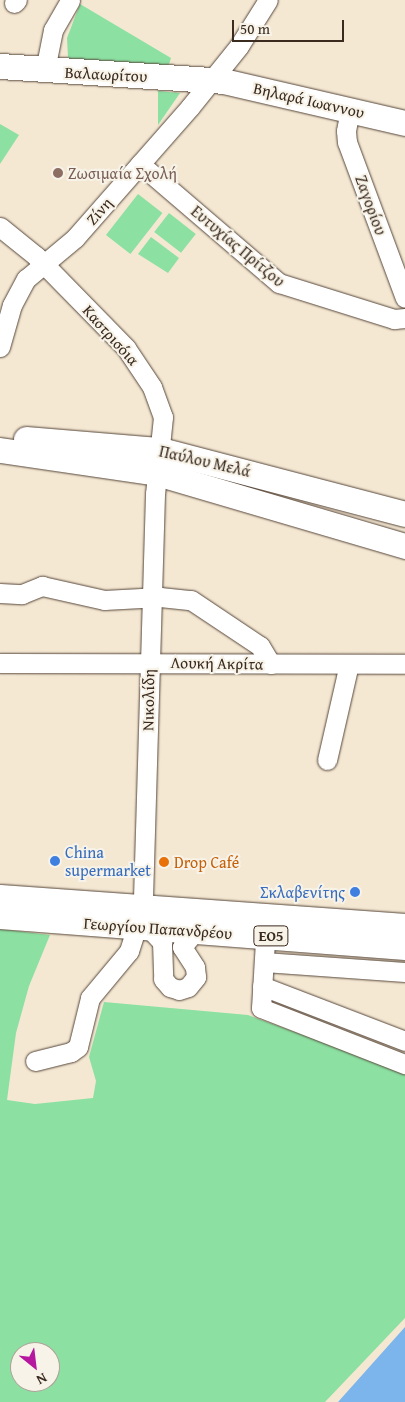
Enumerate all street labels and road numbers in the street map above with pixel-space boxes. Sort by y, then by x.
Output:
street label: Βαλαωρίτου [64,62,148,86]
street label: Βηλαρά Ιωαννου [252,78,366,122]
street label: Ζαγορίου [351,172,391,238]
street label: Ζίνη [82,193,116,229]
street label: Ευτυχίας Πρίτζου [187,201,289,291]
street label: Καστρισόια [79,301,143,369]
street label: Παύλου Μελά [157,441,253,481]
street label: Λουκή Ακρίτα [170,653,264,673]
street label: Νικολίδη [138,669,158,731]
street label: Γεωργίου Παπανδρέου [83,913,233,943]
road number: ΕΟ5 [252,924,290,948]

